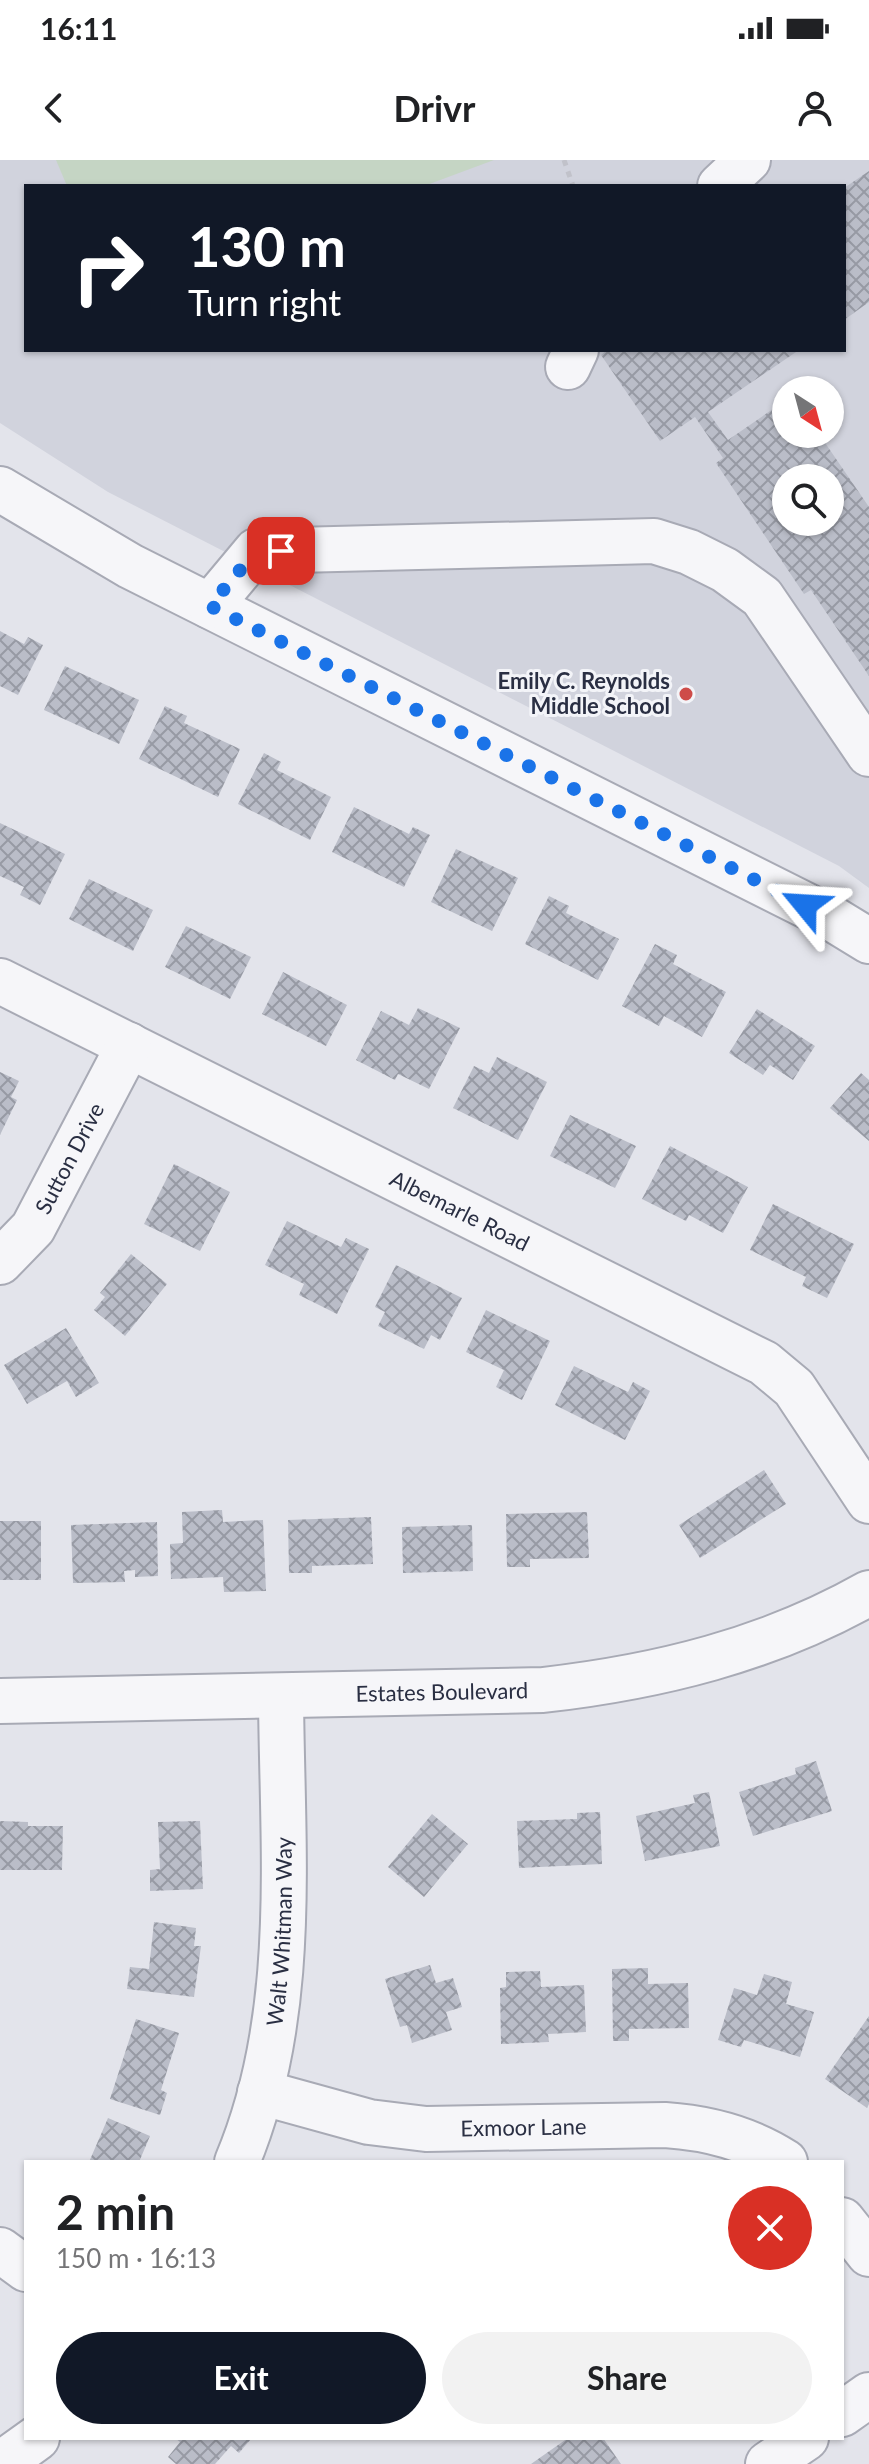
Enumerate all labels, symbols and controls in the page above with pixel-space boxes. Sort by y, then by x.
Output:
text: 16:11 [40,10,117,46]
icon: back [32,86,76,130]
text: Drivr [393,86,476,130]
icon: person [793,86,837,130]
text: 130 m [188,212,346,279]
icon: right [56,216,160,320]
text: Turn right [188,280,341,324]
north arrow [772,376,844,448]
map controls [772,376,844,536]
button: search [772,464,844,536]
pin [247,517,315,585]
icon: arrive [259,529,303,573]
place label: Emily C. Reynolds Middle School [497,667,670,719]
marker: Emily C. Reynolds Middle School [677,685,695,703]
position arrow [763,863,847,947]
street label: Sutton Drive [29,1098,109,1218]
street label: Albemarle Road [386,1164,534,1257]
street label: Estates Boulevard [355,1676,529,1707]
street label: Walt Whitman Way [260,1836,297,2028]
street label: Exmoor Lane [460,2112,587,2141]
text: 2 min [56,2183,175,2240]
button: close [728,2186,812,2270]
text: 150 m · 16:13 [56,2242,216,2274]
button: Exit [56,2332,426,2424]
button: Share [442,2332,812,2424]

